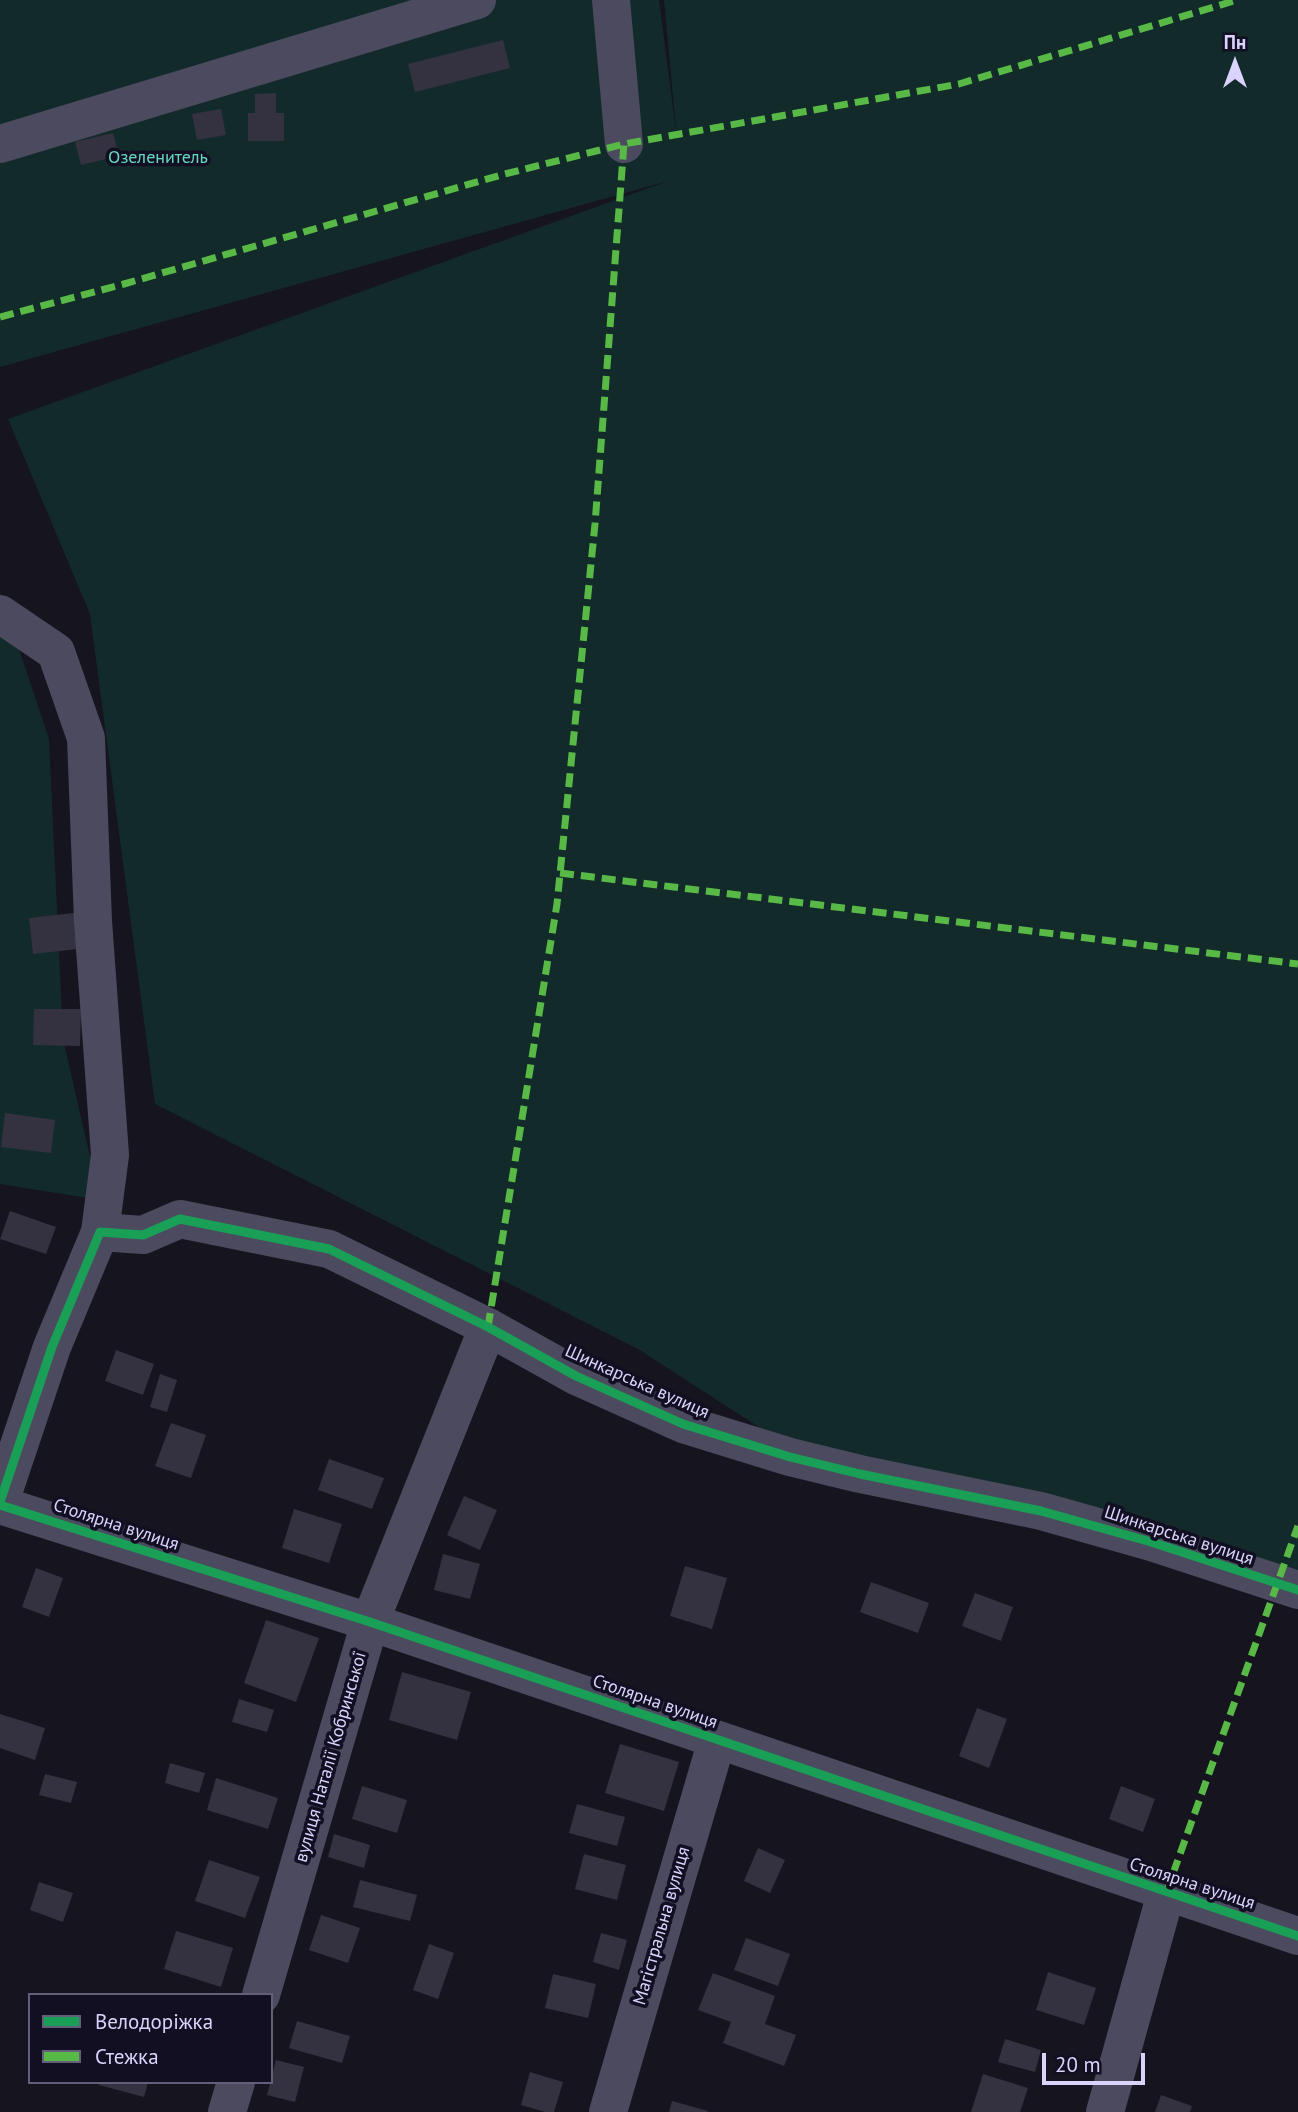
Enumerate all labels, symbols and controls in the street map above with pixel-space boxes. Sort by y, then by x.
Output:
north arrow [1200,28,1270,98]
text: Пн [1224,30,1246,54]
park label: Озеленитель [108,147,208,169]
street label: Шинкарська вулиця [561,1340,713,1424]
street label: Столярна вулиця [50,1495,182,1555]
street label: Шинкарська вулиця [1102,1502,1256,1570]
street label: вулиця Наталії Кобринської [291,1649,371,1865]
street label: Столярна вулиця [590,1670,720,1734]
street label: Магістральна вулиця [629,1844,695,2008]
street label: Столярна вулиця [1126,1854,1258,1914]
legend [28,1993,273,2084]
text: Велодоріжка [95,2008,213,2035]
scale bar [1046,2038,1149,2082]
text: Стежка [95,2043,159,2070]
text: 20 m [1055,2051,1101,2078]

